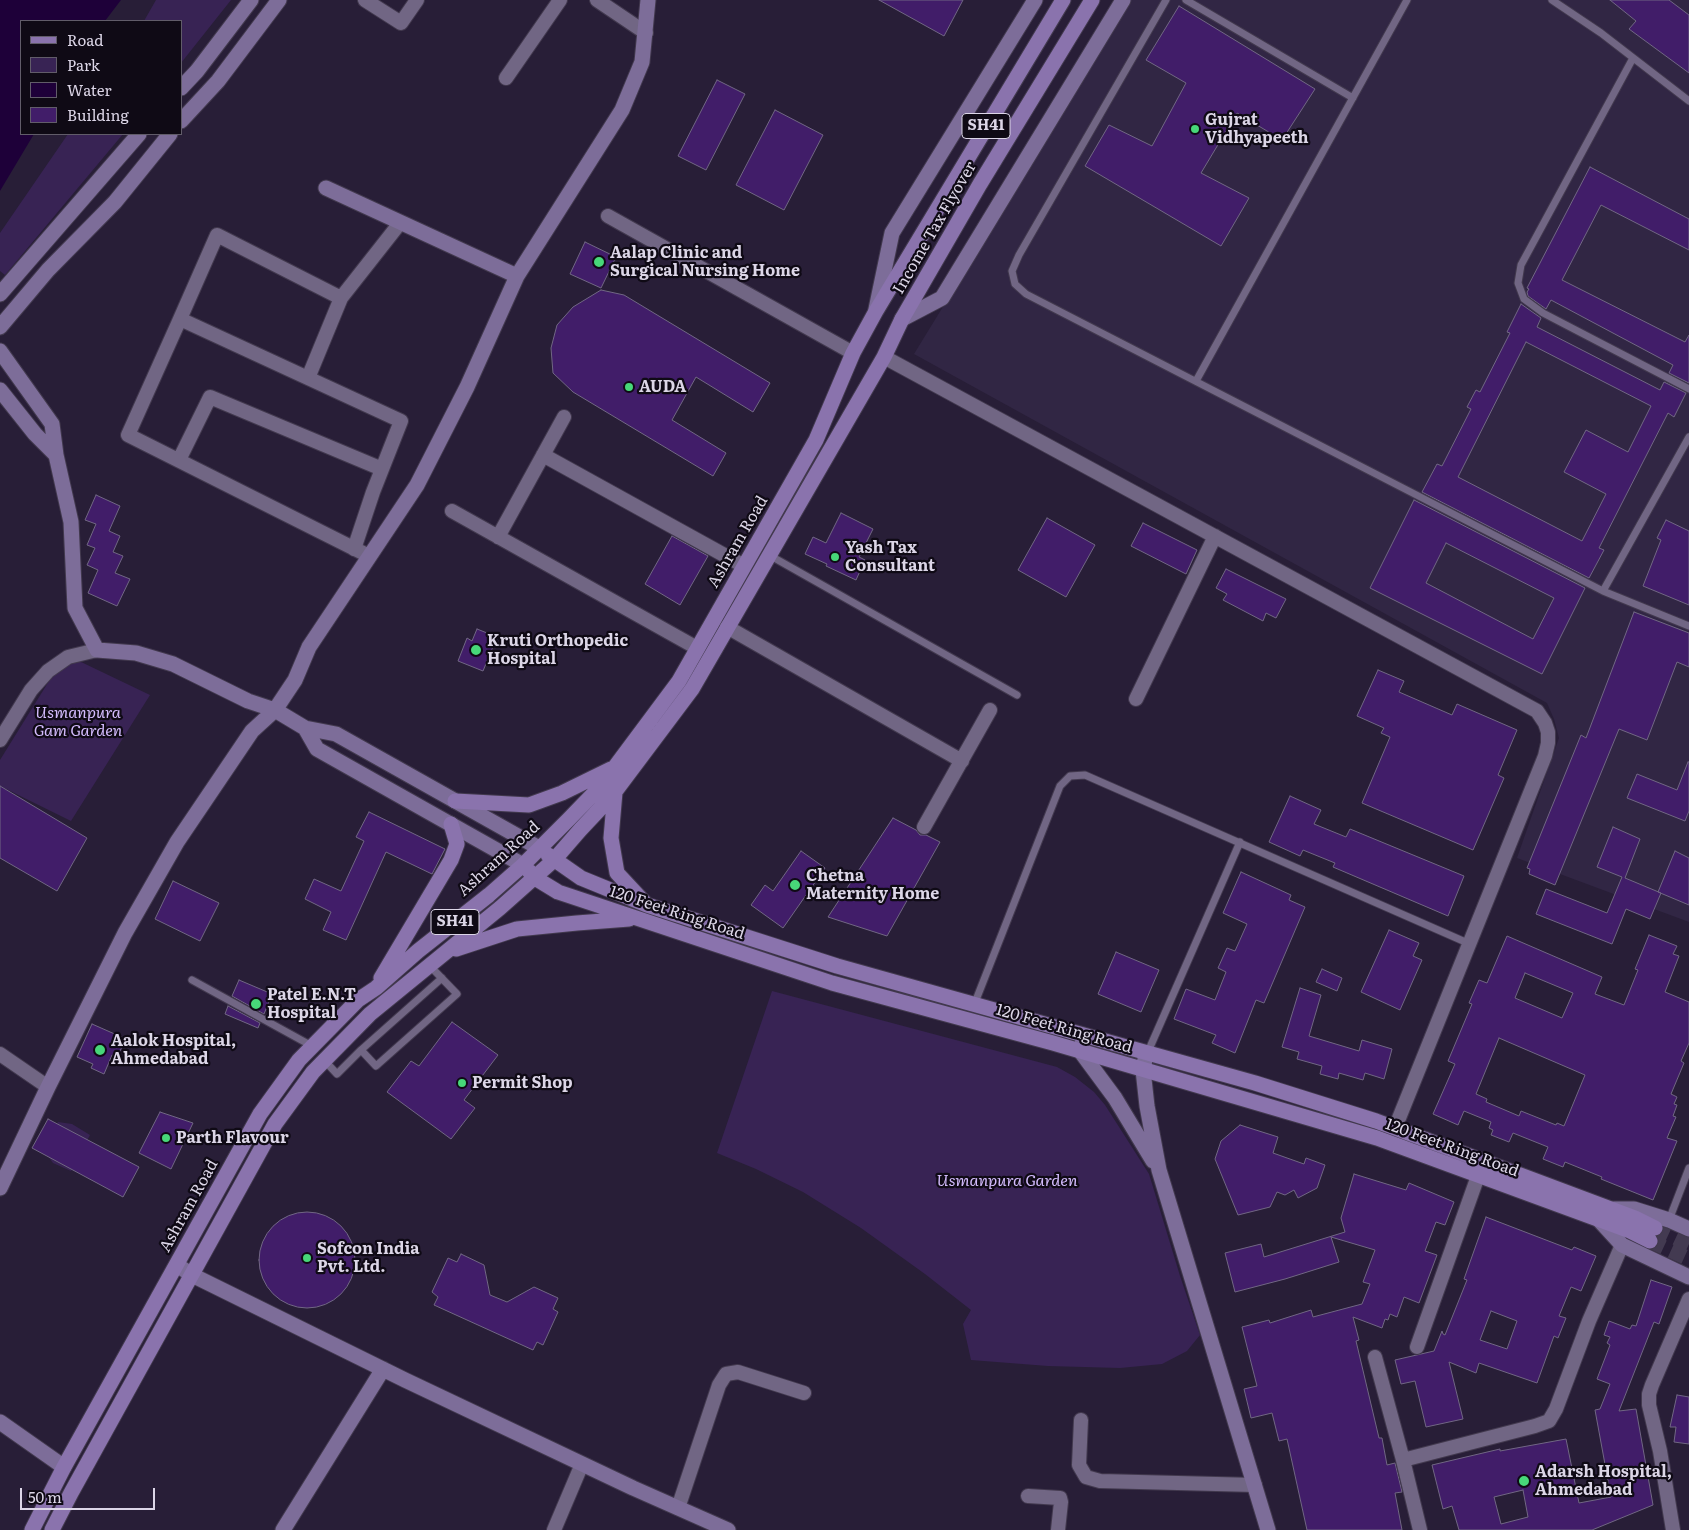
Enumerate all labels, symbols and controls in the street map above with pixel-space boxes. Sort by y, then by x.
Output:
legend [20,20,182,135]
text: Road [67,28,103,51]
text: Park [67,53,100,76]
text: Water [67,78,112,101]
text: Building [67,103,129,126]
place label: Gujrat Vidhyapeeth [1205,110,1309,148]
road number: SH41 [962,114,1010,138]
marker: Gujrat Vidhyapeeth [1189,123,1201,135]
street label: Income Tax Flyover [889,158,981,298]
place label: Aalap Clinic and Surgical Nursing Home [610,243,800,281]
marker: Aalap Clinic and Surgical Nursing Home [592,255,606,269]
place label: AUDA [639,377,686,397]
marker: AUDA [623,381,635,393]
street label: Ashram Road [704,493,772,591]
place label: Yash Tax Consultant [845,538,935,576]
marker: Yash Tax Consultant [829,551,841,563]
place label: Kruti Orthopedic Hospital [487,631,628,669]
marker: Kruti Orthopedic Hospital [469,643,483,657]
park label: Usmanpura Gam Garden [34,703,122,741]
street label: Ashram Road [454,817,544,901]
place label: Chetna Maternity Home [806,866,939,904]
marker: Chetna Maternity Home [788,878,802,892]
street label: 120 Feet Ring Road [607,882,747,944]
road number: SH41 [431,910,479,934]
place label: Patel E.N.T Hospital [267,985,356,1023]
marker: Patel E.N.T Hospital [249,997,263,1011]
street label: 120 Feet Ring Road [994,1000,1134,1058]
place label: Aalok Hospital, Ahmedabad [111,1031,236,1069]
marker: Aalok Hospital, Ahmedabad [93,1043,107,1057]
place label: Permit Shop [472,1073,573,1093]
marker: Permit Shop [456,1077,468,1089]
street label: 120 Feet Ring Road [1383,1115,1521,1181]
place label: Parth Flavour [176,1128,289,1148]
marker: Parth Flavour [160,1132,172,1144]
street label: Ashram Road [156,1156,222,1256]
park label: Usmanpura Garden [936,1171,1078,1191]
place label: Sofcon India Pvt. Ltd. [317,1239,420,1277]
marker: Sofcon India Pvt. Ltd. [301,1252,313,1264]
place label: Adarsh Hospital, Ahmedabad [1535,1462,1672,1500]
marker: Adarsh Hospital, Ahmedabad [1517,1474,1531,1488]
scale bar [22,1478,158,1510]
text: 50 m [28,1485,62,1508]

